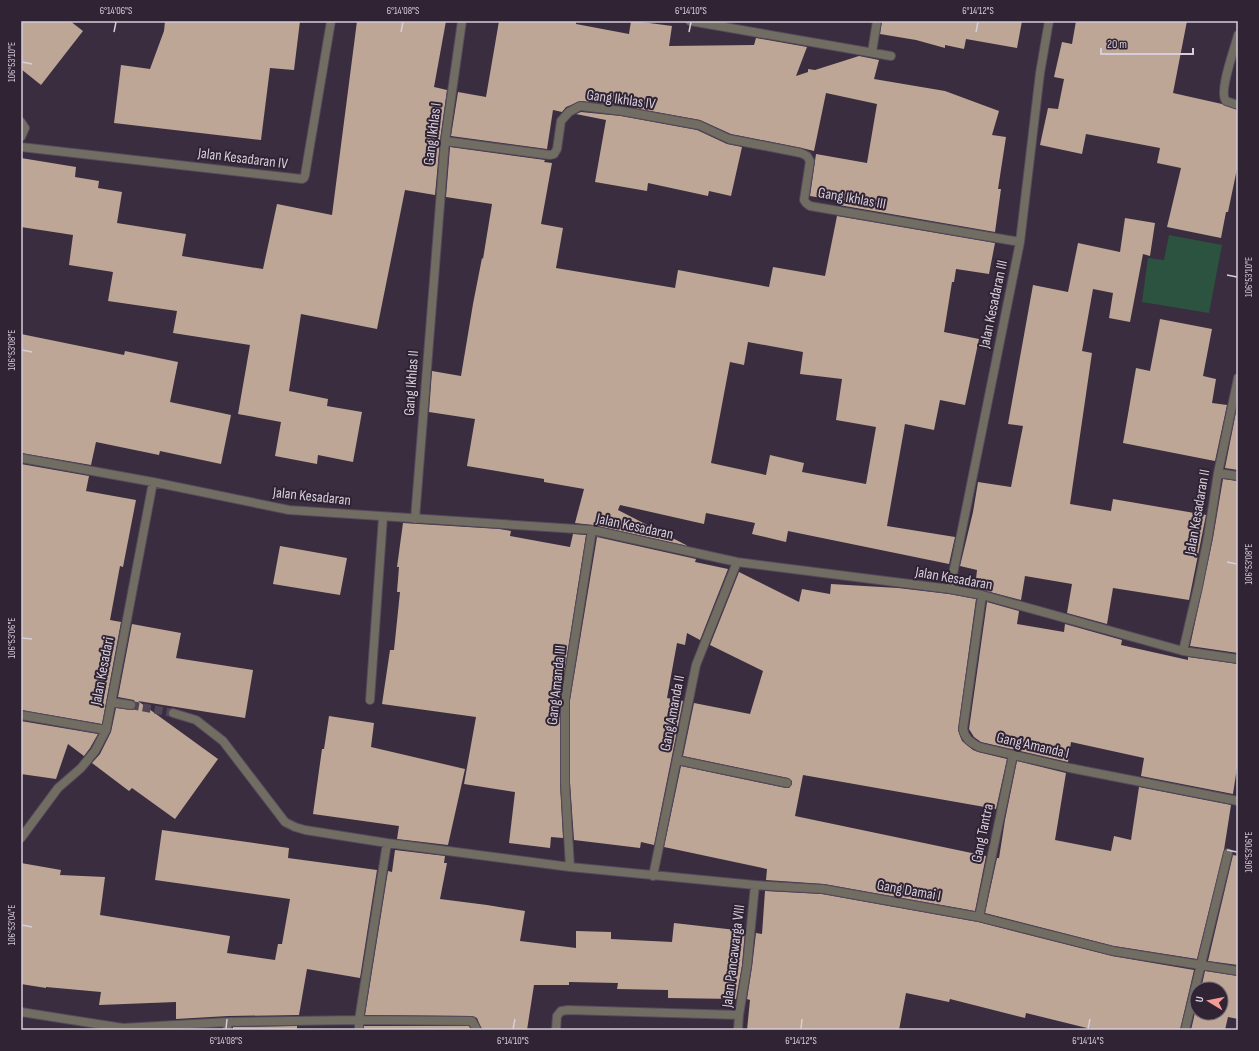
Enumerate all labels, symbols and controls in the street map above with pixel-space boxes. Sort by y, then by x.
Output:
text: 6°14'06"S [100,5,132,17]
text: 6°14'08"S [387,5,419,17]
text: 6°14'10"S [675,5,707,17]
text: 6°14'12"S [962,5,994,17]
scale bar [1101,30,1193,56]
text: 20 m [1107,37,1127,52]
text: 106°53'10"E [6,42,18,82]
street label: Gang Ikhlas IV [585,85,657,114]
street label: Gang Ikhlas I [419,102,446,166]
street label: Jalan Kesadaran IV [196,143,289,173]
street label: Gang Ikhlas III [816,183,887,214]
text: 106°53'10"E [1243,257,1255,297]
street label: Jalan Kesadaran III [975,258,1012,351]
text: 106°53'08"E [6,330,18,370]
street label: Gang Ikhlas II [400,350,423,416]
street label: Jalan Kesadaran II [1180,468,1214,557]
street label: Jalan Kesadaran [271,483,352,510]
street label: Jalan Kesadaran [594,509,675,544]
text: 106°53'08"E [1243,544,1255,584]
street label: Jalan Kesadaran [913,562,994,595]
text: 106°53'06"E [6,618,18,658]
street label: Jalan Kesadari [86,635,118,708]
street label: Gang Amanda III [543,644,570,726]
street label: Gang Amanda II [656,673,689,753]
street label: Gang Amanda I [995,728,1071,763]
street label: Gang Tantra [967,802,998,864]
text: 106°53'06"E [1243,832,1255,872]
street label: Gang Damai I [875,876,942,905]
street label: Jalan Pancawarga VIII [718,903,749,1010]
text: 106°53'04"E [6,905,18,945]
north arrow [1189,981,1229,1021]
text: U [1193,995,1207,1003]
text: 6°14'08"S [210,1035,242,1047]
text: 6°14'10"S [497,1035,529,1047]
text: 6°14'12"S [785,1035,817,1047]
text: 6°14'14"S [1072,1035,1104,1047]

